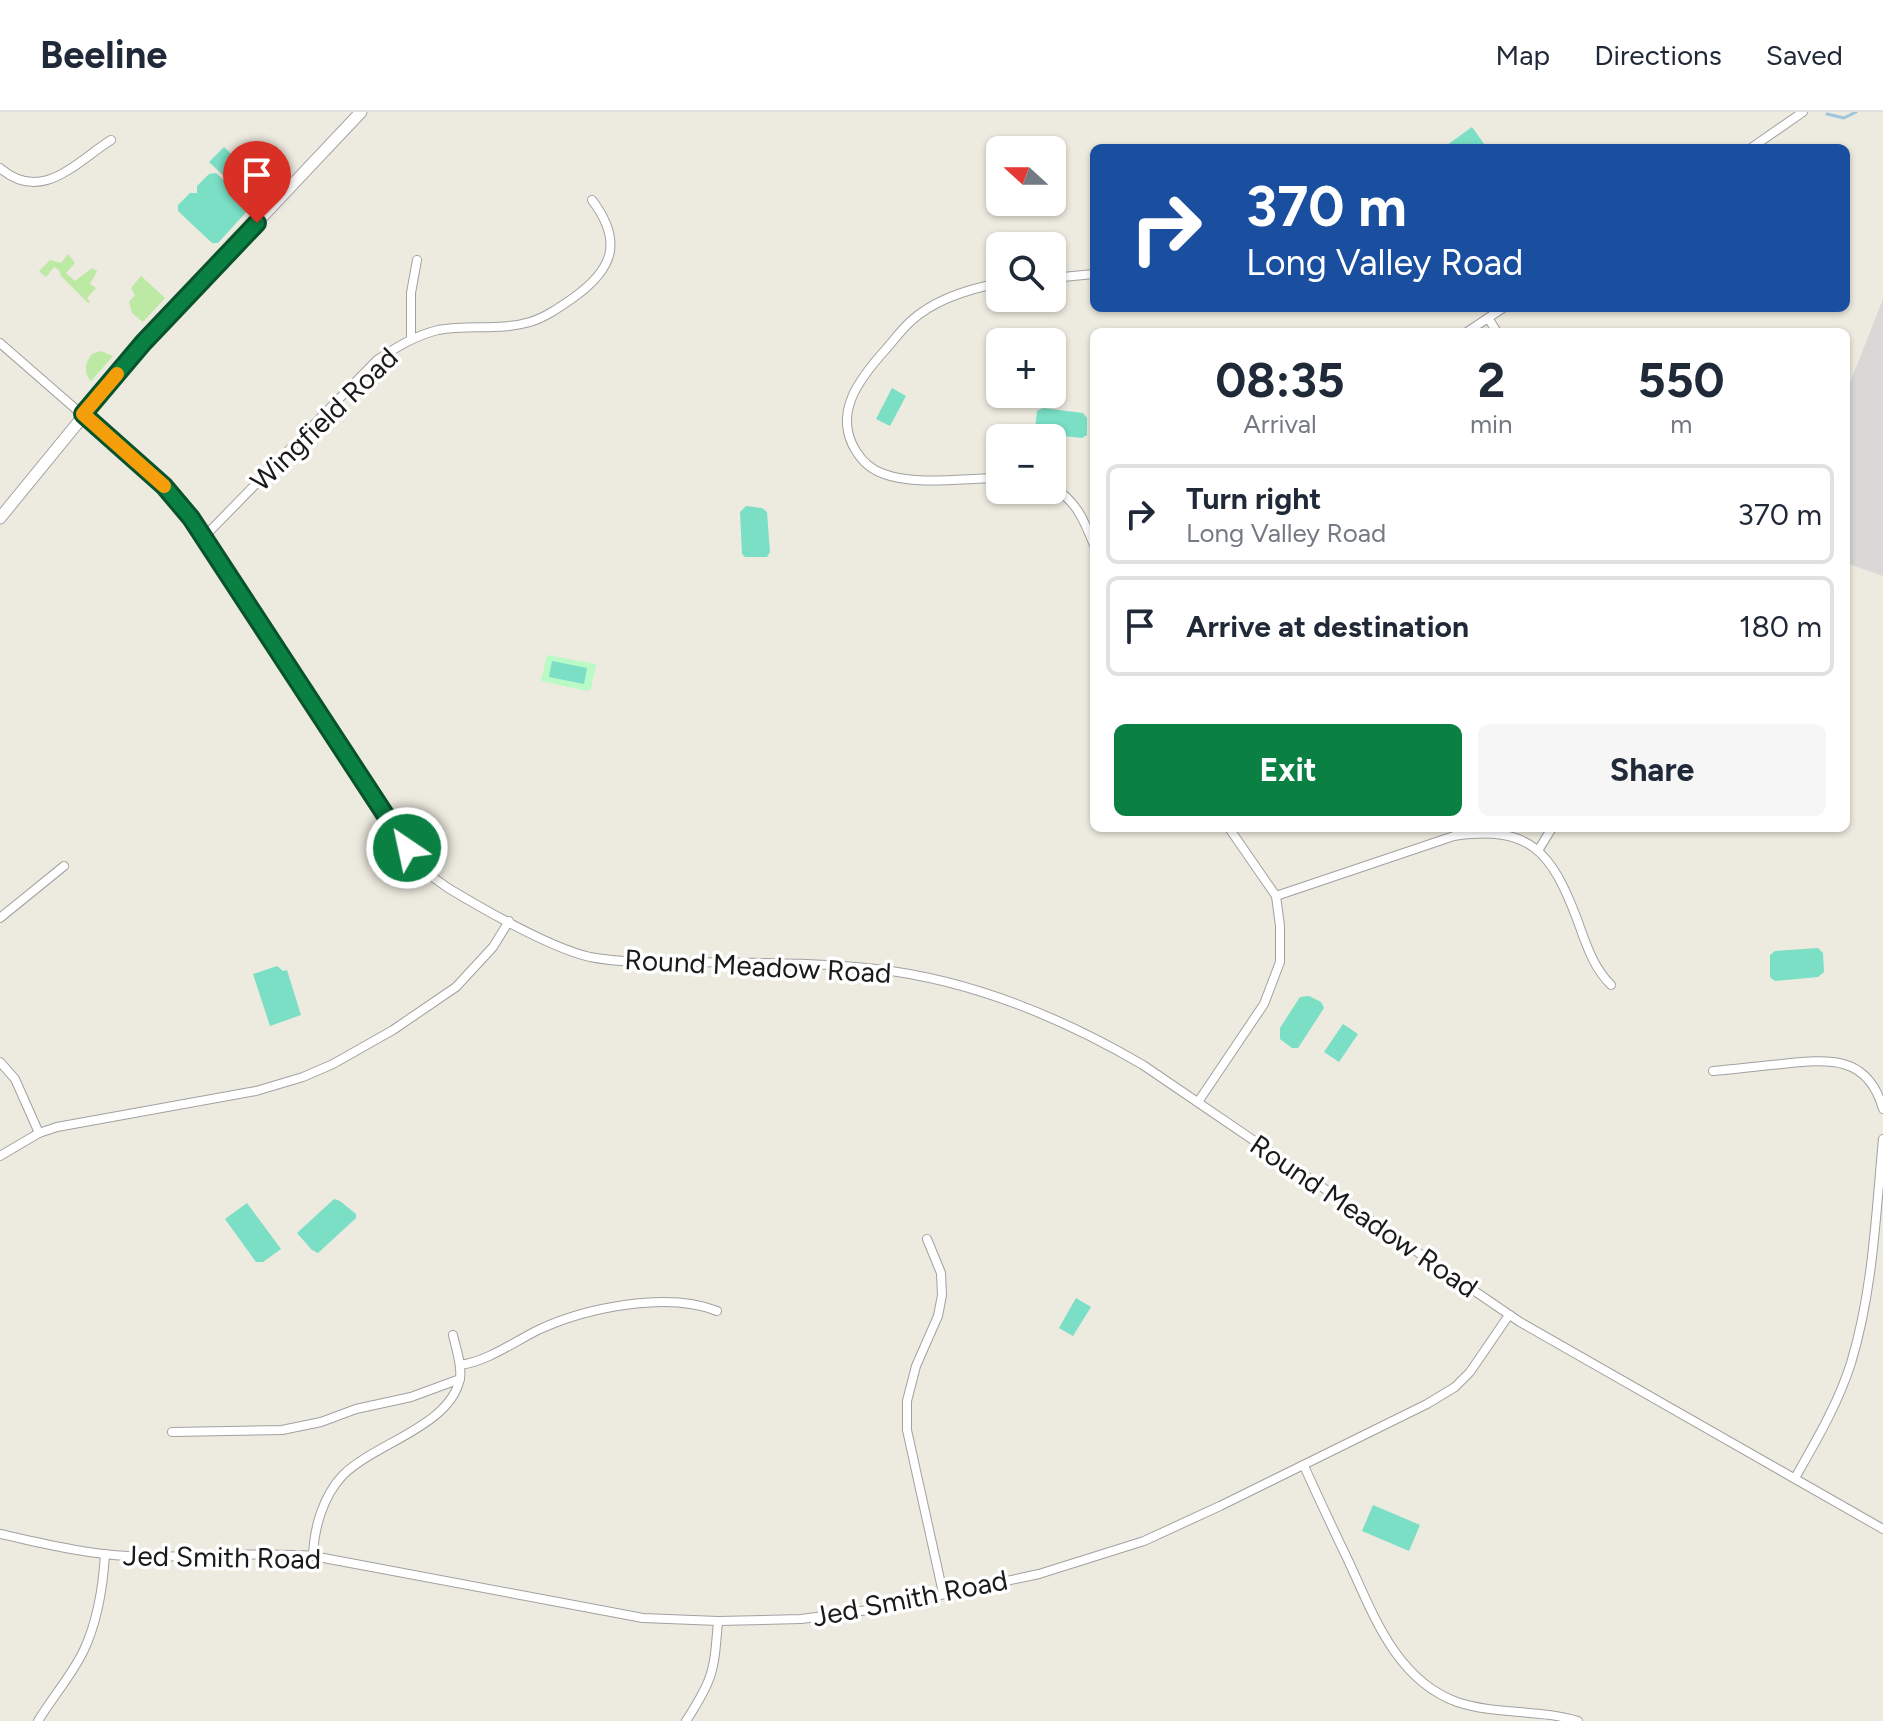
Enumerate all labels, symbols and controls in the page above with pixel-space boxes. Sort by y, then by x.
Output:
text: Beeline [40,32,167,78]
text: Map [1496,38,1550,72]
text: Directions [1594,38,1722,72]
text: Saved [1766,38,1843,72]
north arrow [986,136,1066,216]
map controls [986,136,1066,504]
pin [223,141,291,223]
icon: arrive [235,153,279,197]
text: 370 m [1246,173,1407,240]
icon: right [1114,176,1218,280]
button: search [986,232,1066,312]
text: Long Valley Road [1246,241,1523,284]
button: + [986,328,1066,408]
street label: Wingfield Road [243,340,405,498]
text: 08:35 [1215,351,1345,409]
text: 2 [1477,351,1505,409]
text: 550 [1638,351,1725,409]
text: Arrival [1243,408,1317,440]
text: min [1470,408,1513,440]
text: m [1670,408,1692,440]
button: − [986,424,1066,504]
text: Turn right [1186,480,1321,517]
icon: right [1118,492,1162,536]
text: 370 m [1737,496,1822,533]
text: Long Valley Road [1186,517,1386,549]
icon: arrive [1118,604,1162,648]
text: Arrive at destination [1186,608,1469,645]
text: 180 m [1739,608,1822,645]
button: Exit [1114,724,1462,816]
button: Share [1478,724,1826,816]
position arrow [365,806,449,890]
street label: Round Meadow Road [624,942,892,990]
street label: Round Meadow Road [1244,1127,1484,1305]
street label: Jed Smith Road [123,1538,321,1576]
street label: Jed Smith Road [810,1562,1010,1634]

